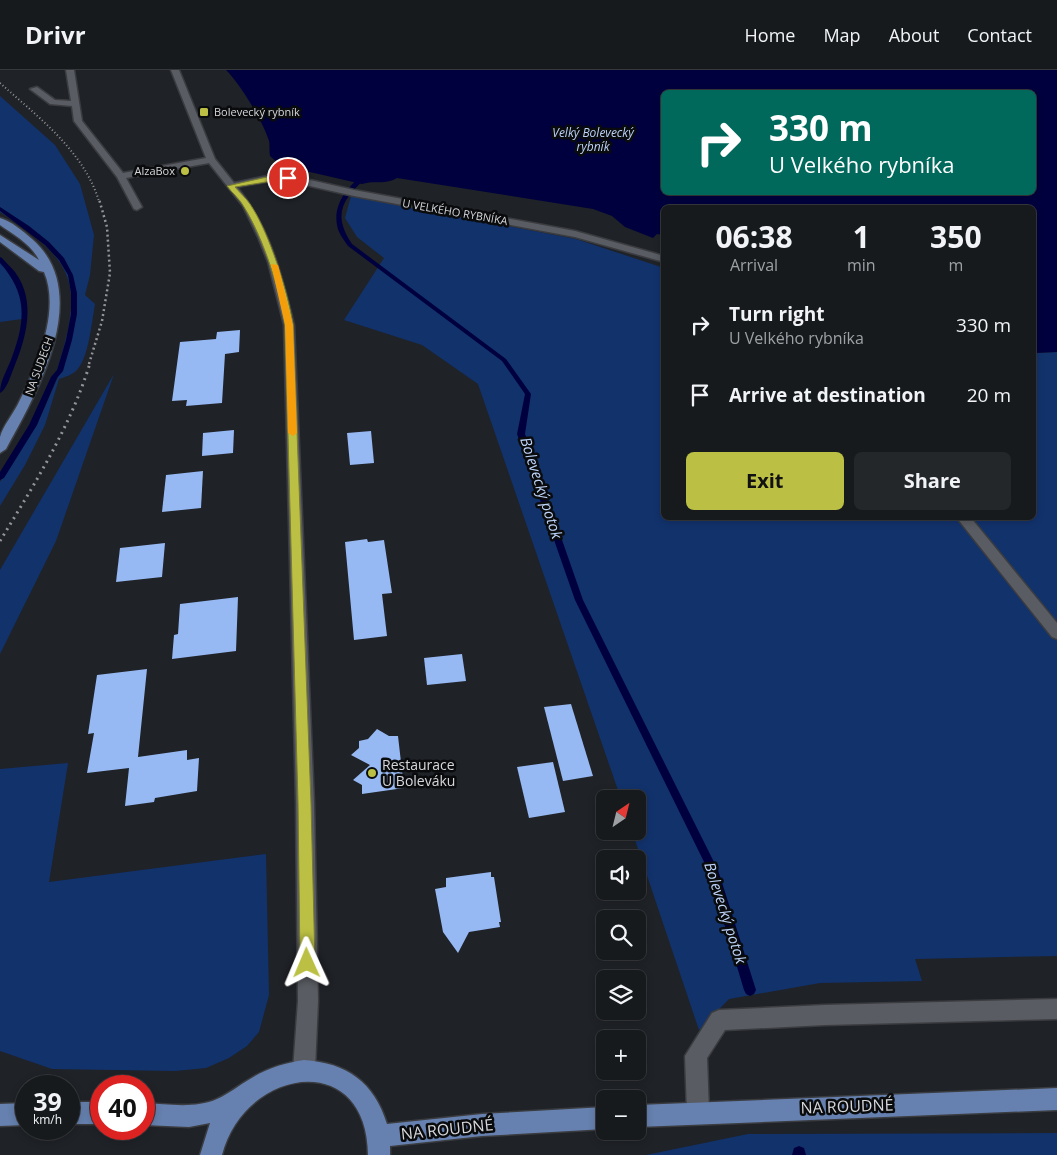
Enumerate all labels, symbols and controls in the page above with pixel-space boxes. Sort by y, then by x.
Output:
text: Drivr [25,18,86,51]
text: Home [745,23,795,47]
text: Map [823,23,861,47]
text: About [889,23,939,47]
text: Contact [967,23,1032,47]
place label: Bolevecký rybník [214,104,300,119]
text: 330 m [769,104,873,151]
marker: Bolevecký rybník [198,106,210,118]
icon: right [686,110,751,175]
water label: Velký Bolevecký rybník [552,124,635,155]
text: U Velkého rybníka [769,149,954,179]
pin [267,157,309,199]
place label: AlzaBox [135,163,175,178]
icon: arrive [274,164,302,192]
marker: AlzaBox [179,165,191,177]
street label: U VELKÉHO RYBNÍKA [401,195,509,228]
text: 06:38 [715,216,793,257]
text: 1 [853,216,870,257]
text: 350 [930,216,982,257]
text: Arrival [730,254,778,276]
text: min [847,254,876,276]
text: m [948,254,963,276]
text: Turn right [729,301,824,327]
icon: right [686,311,714,339]
text: 330 m [956,312,1011,338]
text: U Velkého rybníka [729,327,864,349]
street label: NA SUDECH [21,334,56,397]
icon: arrive [686,381,714,409]
text: Arrive at destination [729,382,926,408]
text: 20 m [967,382,1011,408]
water label: Bolevecký potok [516,434,568,542]
button: Exit [686,452,844,510]
button: Share [854,452,1011,510]
place label: Restaurace U Boleváku [382,755,455,790]
marker: Restaurace U Boleváku [366,767,378,779]
north arrow [596,790,646,840]
map controls [596,790,646,1140]
button: sound [596,850,646,900]
water label: Bolevecký potok [700,859,752,967]
button: search [596,910,646,960]
position arrow [280,936,332,988]
button: layers [596,970,646,1020]
button: + [596,1030,646,1080]
speed limit sign: 40 [90,1075,155,1140]
text: 39 [33,1084,62,1118]
button: − [596,1090,646,1140]
street label: NA ROUDNÉ [800,1093,894,1119]
text: km/h [33,1111,62,1128]
street label: NA ROUDNÉ [400,1113,494,1145]

